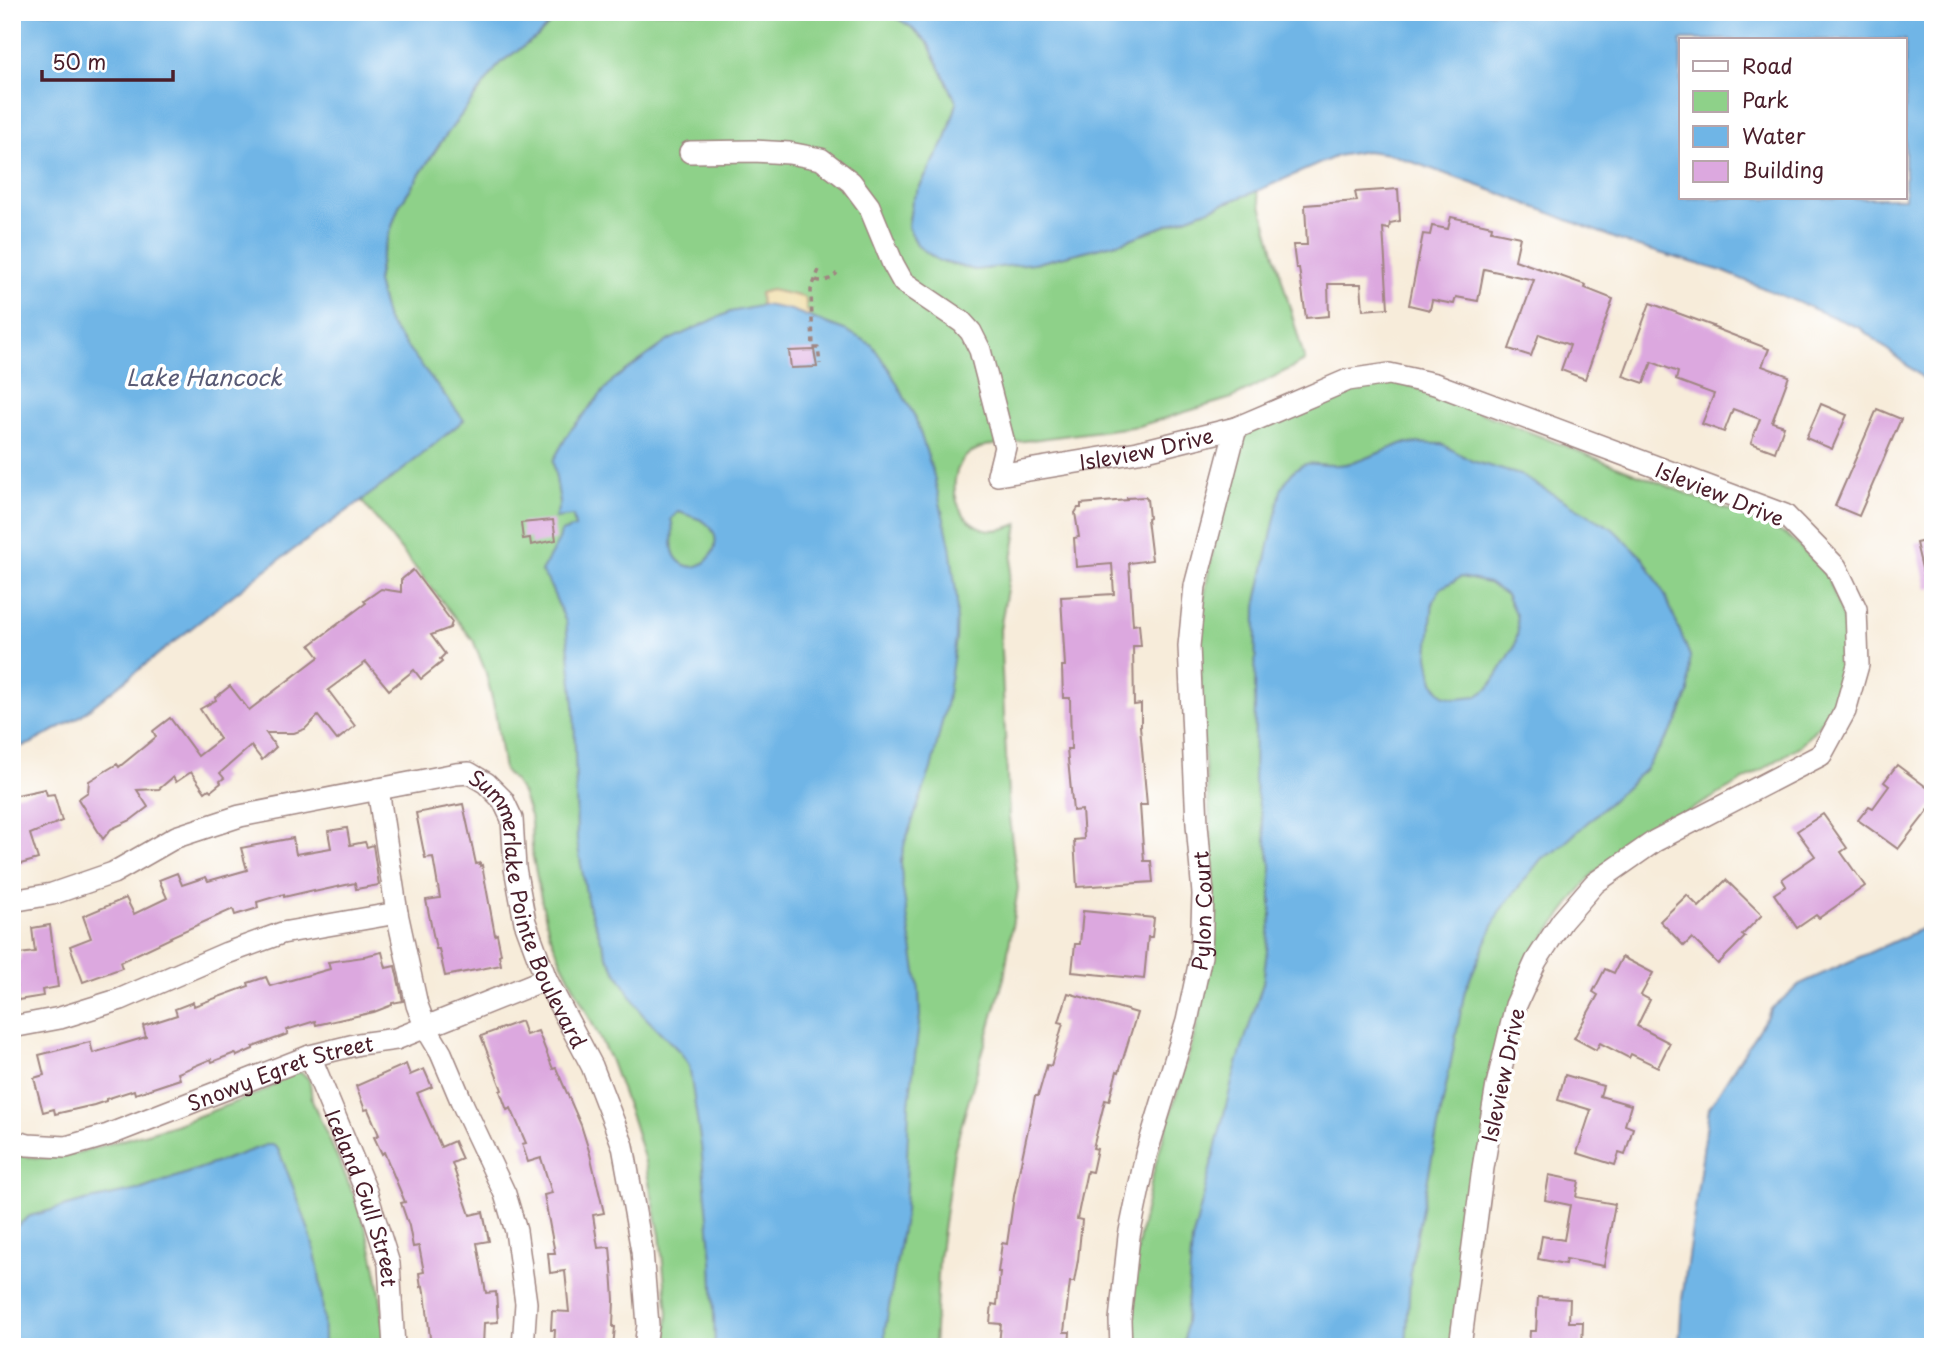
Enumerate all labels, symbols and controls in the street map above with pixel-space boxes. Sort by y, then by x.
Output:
scale bar [42,38,173,82]
legend [1679,38,1906,200]
text: 50 m [52,45,106,77]
text: Road [1742,49,1793,81]
text: Park [1742,83,1789,115]
text: Water [1742,119,1806,151]
text: Building [1742,153,1824,185]
water label: Lake Hancock [126,359,283,394]
street label: Isleview Drive [1076,418,1216,477]
street label: Isleview Drive [1651,453,1789,533]
street label: Summerlake Pointe Boulevard [463,760,596,1054]
street label: Pylon Court [1182,850,1219,974]
street label: Isleview Drive [1472,1005,1532,1145]
street label: Snowy Egret Street [182,1026,375,1119]
street label: Iceland Gull Street [318,1104,406,1288]

